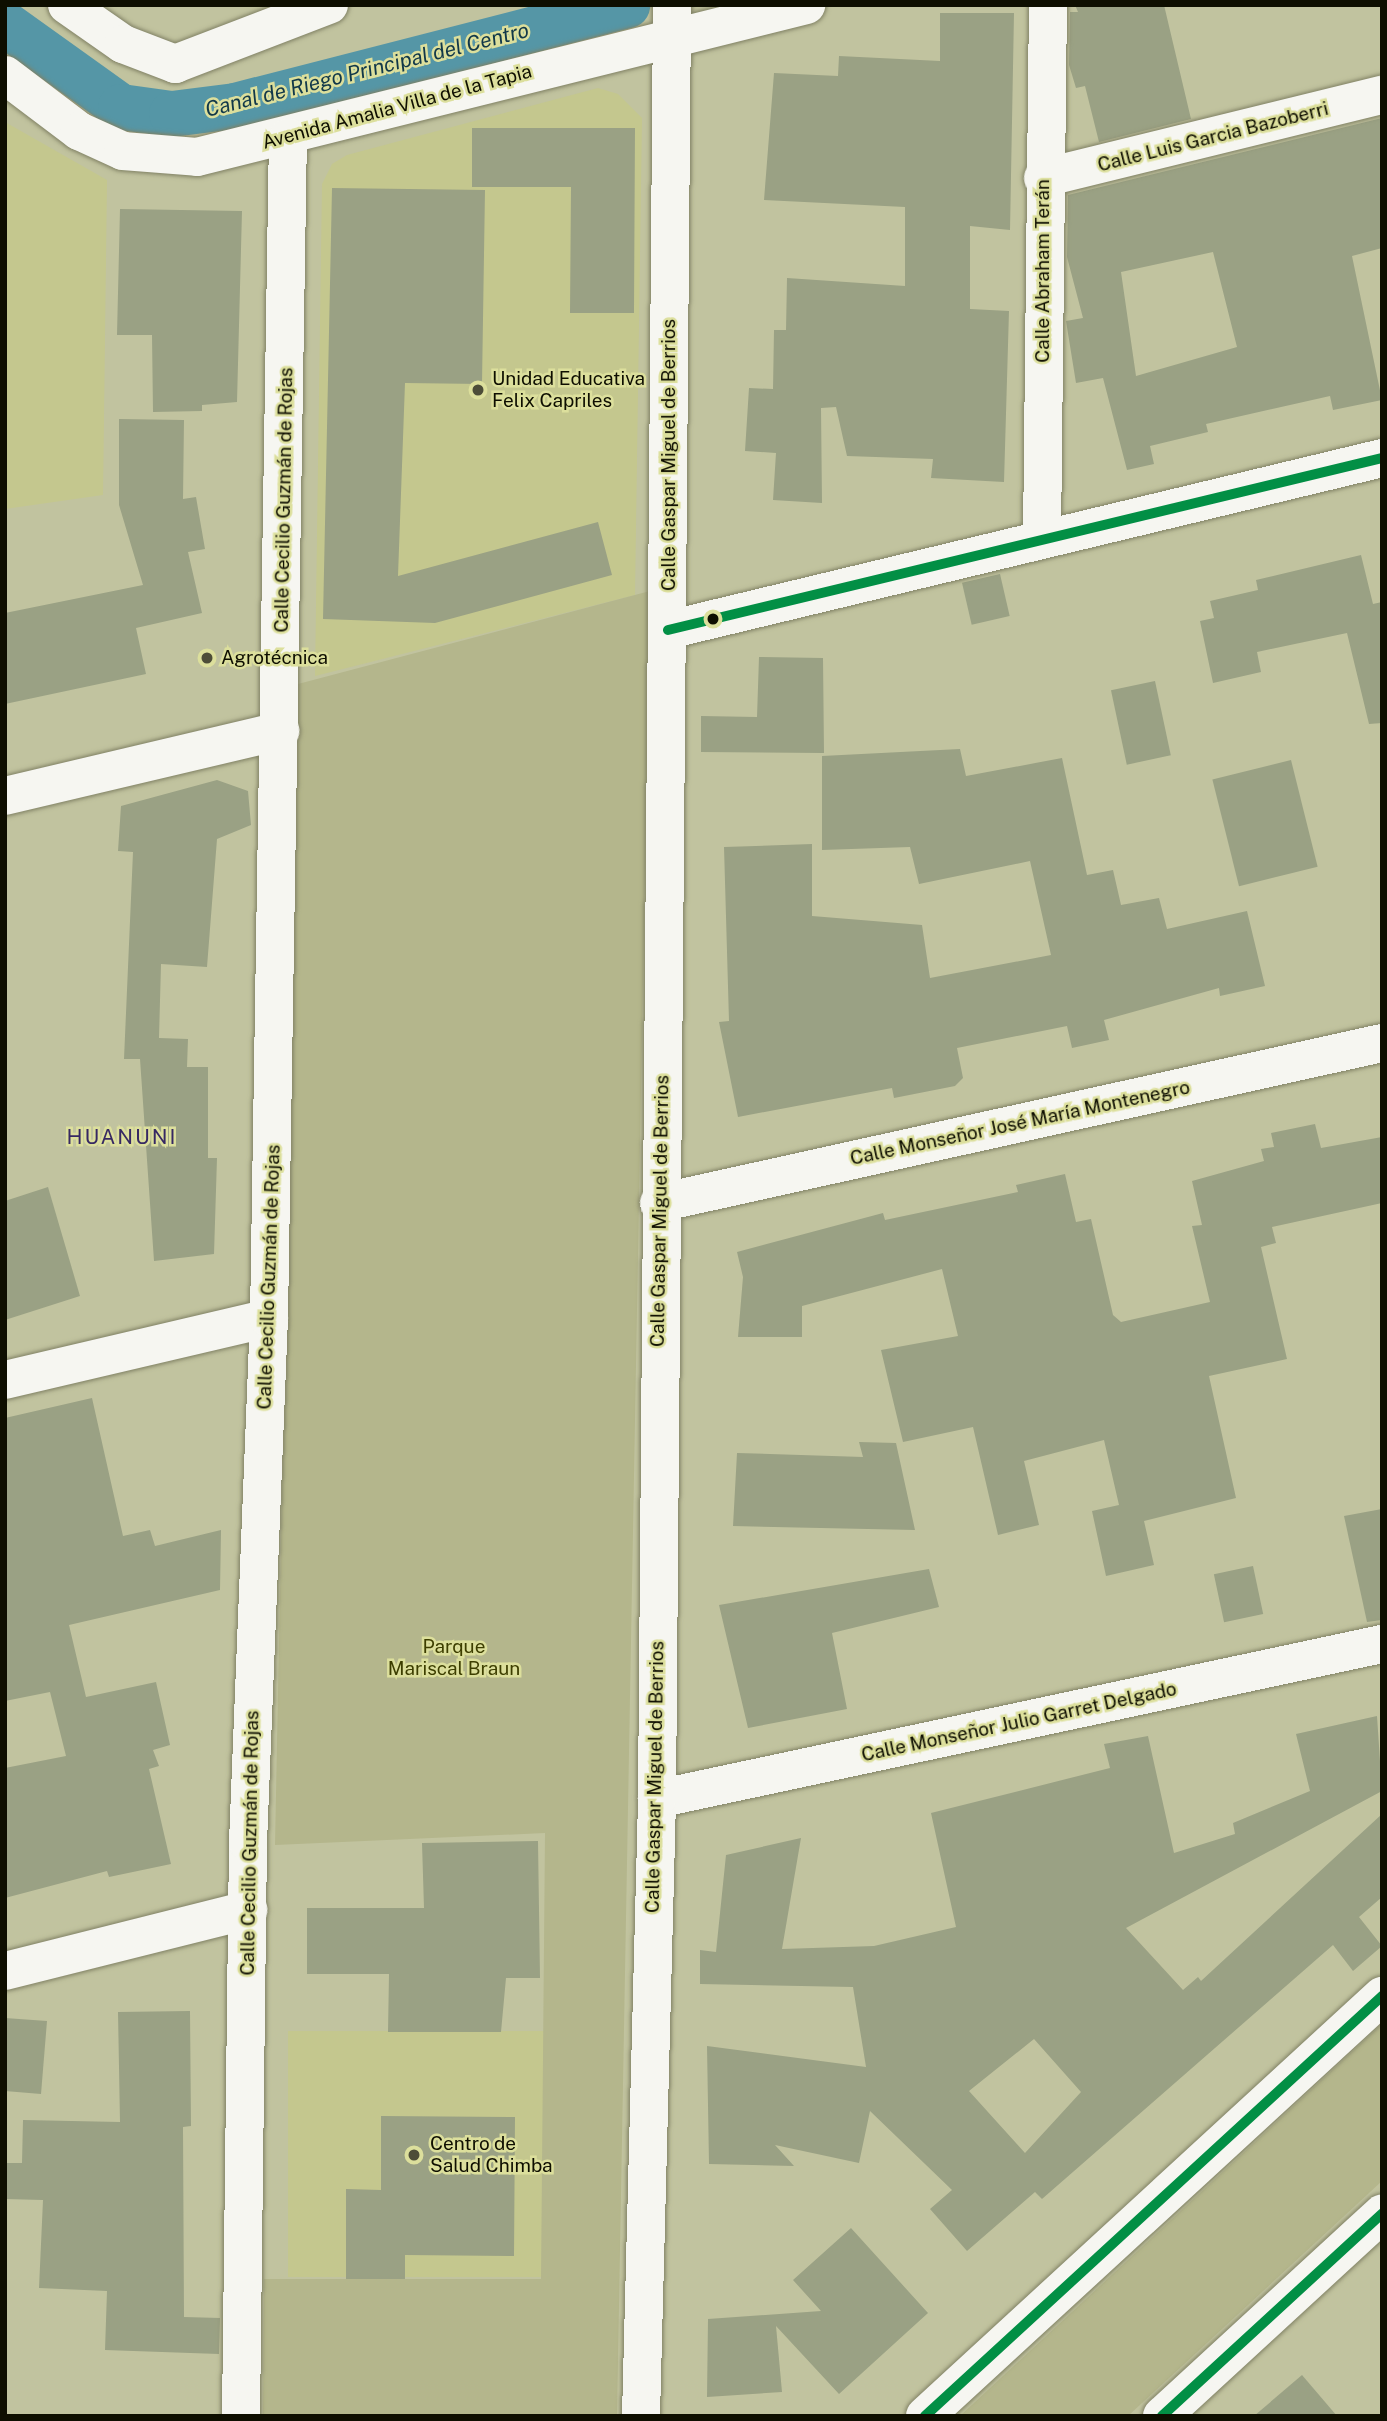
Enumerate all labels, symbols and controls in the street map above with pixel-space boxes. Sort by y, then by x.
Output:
water label: Canal de Riego Principal del Centro [202,17,532,123]
street label: Avenida Amalia Villa de la Tapia [259,60,535,154]
street label: Calle Luis Garcia Bazoberri [1095,97,1331,177]
street label: Calle Abraham Terán [1032,179,1054,363]
street label: Calle Gaspar Miguel de Berrios [658,319,680,591]
street label: Calle Cecilio Guzmán de Rojas [270,367,298,633]
place label: Unidad Educativa Felix Capriles [492,368,645,412]
marker: Unidad Educativa Felix Capriles [470,382,486,398]
unlabelled marker [706,612,720,626]
place label: Agrotécnica [221,647,328,669]
marker: Agrotécnica [199,650,215,666]
street label: Calle Gaspar Miguel de Berrios [646,1075,674,1347]
street label: Calle Monseñor José María Montenegro [848,1076,1192,1170]
district label: HUANUNI [67,1124,177,1150]
street label: Calle Cecilio Guzmán de Rojas [253,1144,285,1410]
park label: Parque Mariscal Braun [388,1636,520,1680]
street label: Calle Gaspar Miguel de Berrios [641,1641,669,1913]
street label: Calle Monseñor Julio Garret Delgado [859,1677,1179,1767]
street label: Calle Cecilio Guzmán de Rojas [236,1710,264,1976]
place label: Centro de Salud Chimba [430,2133,553,2177]
marker: Centro de Salud Chimba [404,2145,424,2165]

